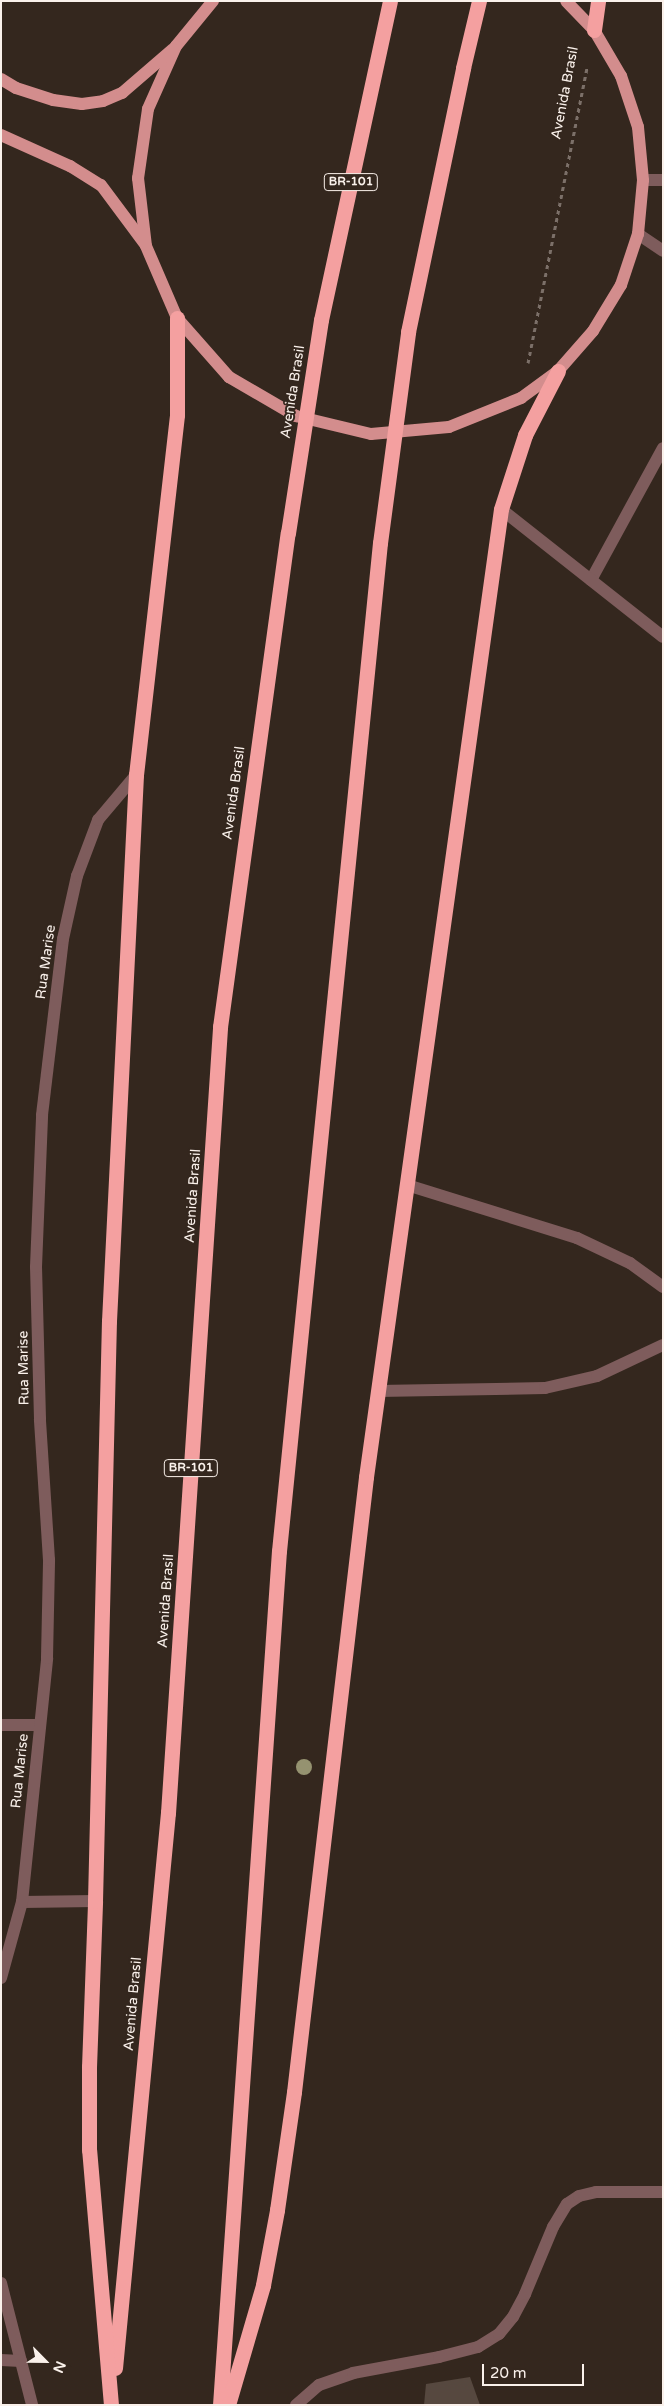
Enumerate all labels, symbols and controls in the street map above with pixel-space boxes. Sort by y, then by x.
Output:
street label: Avenida Brasil [548,45,582,141]
road number: BR-101 [324,172,378,192]
street label: Avenida Brasil [277,344,309,440]
street label: Avenida Brasil [219,745,249,841]
street label: Rua Marise [32,924,60,1000]
street label: Avenida Brasil [181,1148,205,1244]
street label: Rua Marise [15,1330,33,1406]
road number: BR-101 [164,1459,218,1478]
street label: Avenida Brasil [154,1553,178,1649]
street label: Rua Marise [8,1733,32,1809]
street label: Avenida Brasil [121,1956,145,2052]
north arrow [20,2336,70,2386]
scale bar [484,2354,586,2386]
text: N [49,2359,69,2376]
text: 20 m [490,2364,527,2382]

